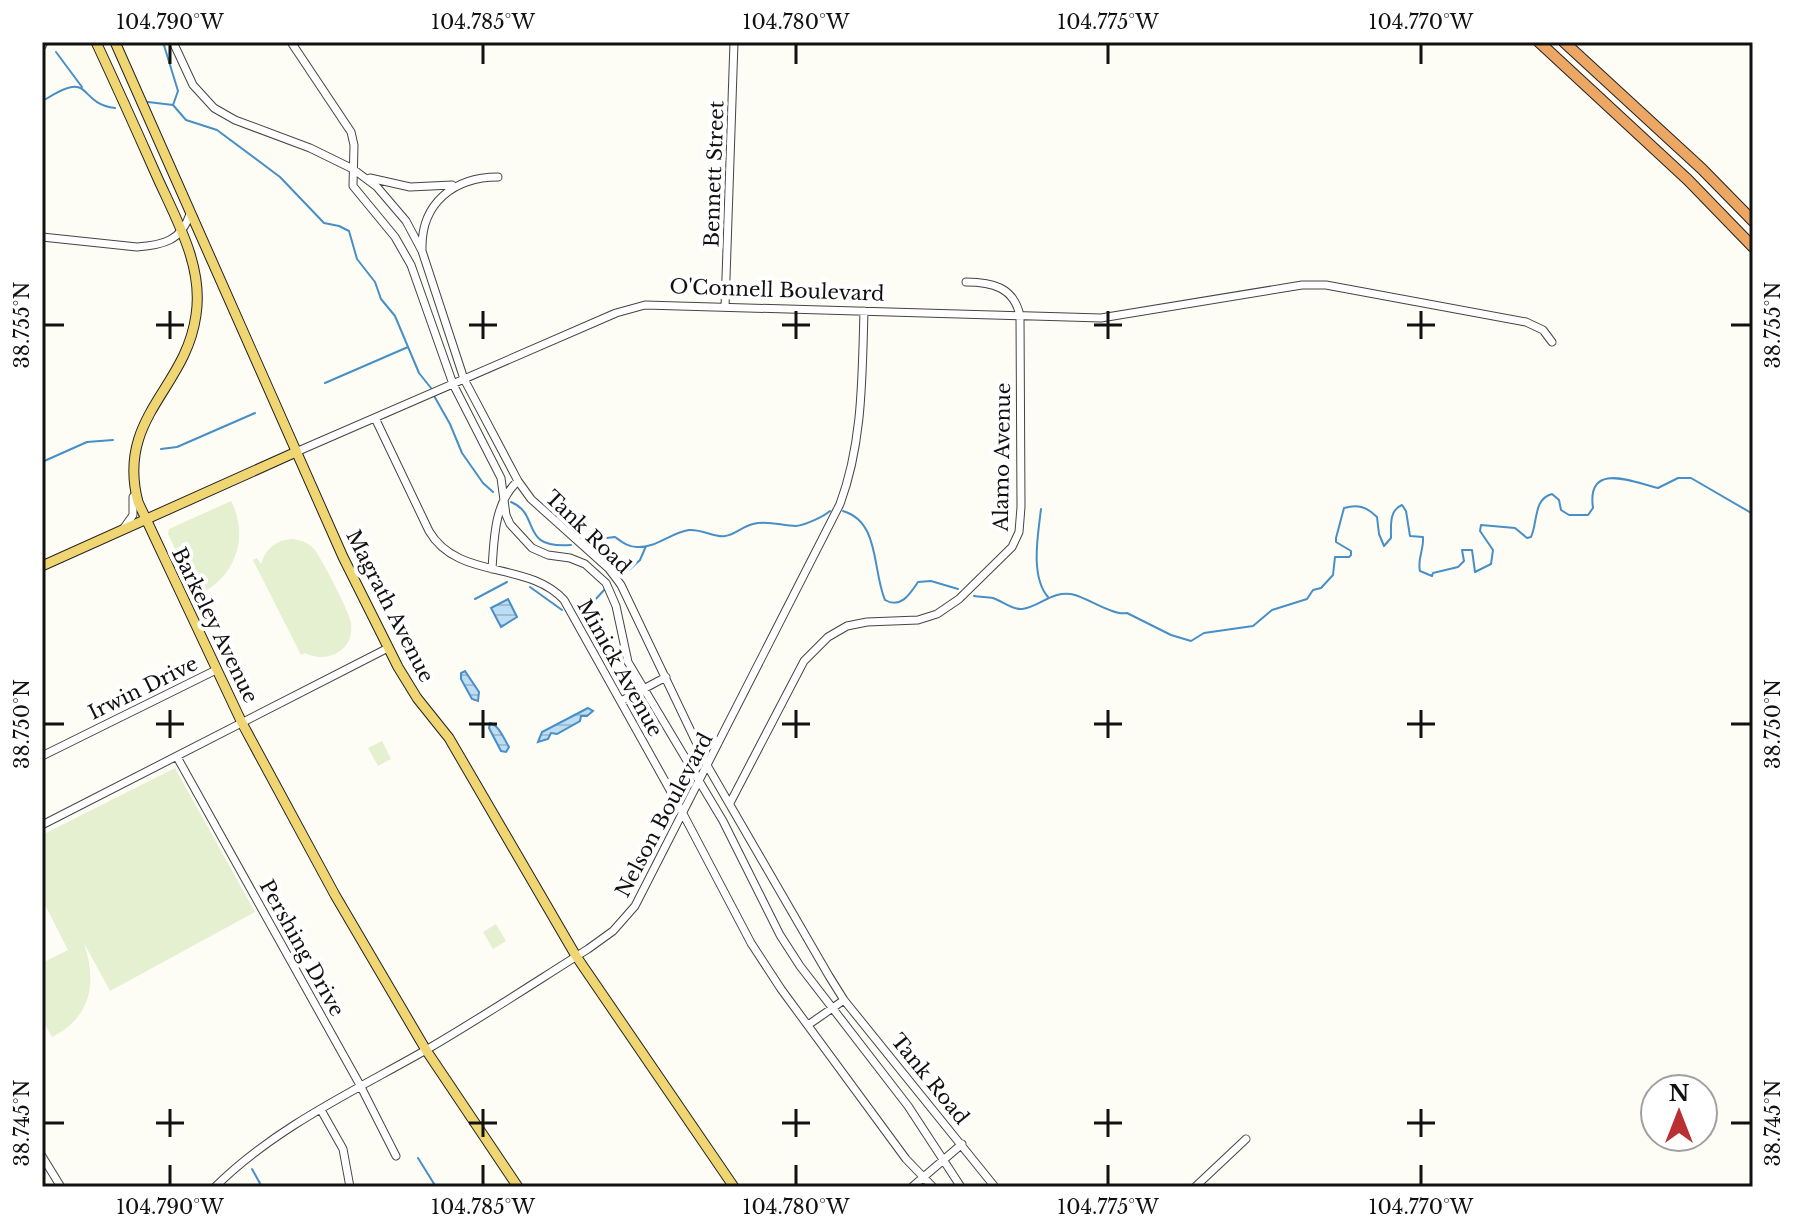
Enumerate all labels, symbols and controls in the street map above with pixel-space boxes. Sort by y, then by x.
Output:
text: 104.790°W [116,10,224,34]
text: 104.785°W [431,10,535,34]
text: 104.780°W [743,10,850,34]
text: 104.775°W [1057,10,1159,34]
text: 104.770°W [1369,10,1474,34]
street label: Bennett Street [699,100,729,248]
street label: O'Connell Boulevard [669,274,885,306]
text: 38.755°N [10,282,34,368]
text: 38.755°N [1761,282,1785,368]
street label: Alamo Avenue [989,382,1015,533]
street label: Tank Road [540,485,636,579]
street label: Magrath Avenue [341,526,439,686]
street label: Barkeley Avenue [167,543,263,707]
street label: Minick Avenue [572,595,668,741]
street label: Irwin Drive [85,651,201,725]
text: 38.750°N [10,679,34,769]
text: 38.750°N [1761,679,1785,769]
street label: Nelson Boulevard [611,729,717,901]
street label: Pershing Drive [255,876,349,1020]
street label: Tank Road [886,1029,974,1129]
north arrow [1639,1073,1719,1153]
text: 38.745°N [10,1079,34,1167]
text: 38.745°N [1761,1079,1785,1167]
text: N [1669,1080,1690,1107]
text: 104.790°W [116,1195,224,1219]
text: 104.785°W [431,1195,535,1219]
text: 104.780°W [743,1195,850,1219]
text: 104.775°W [1057,1195,1159,1219]
text: 104.770°W [1369,1195,1474,1219]

